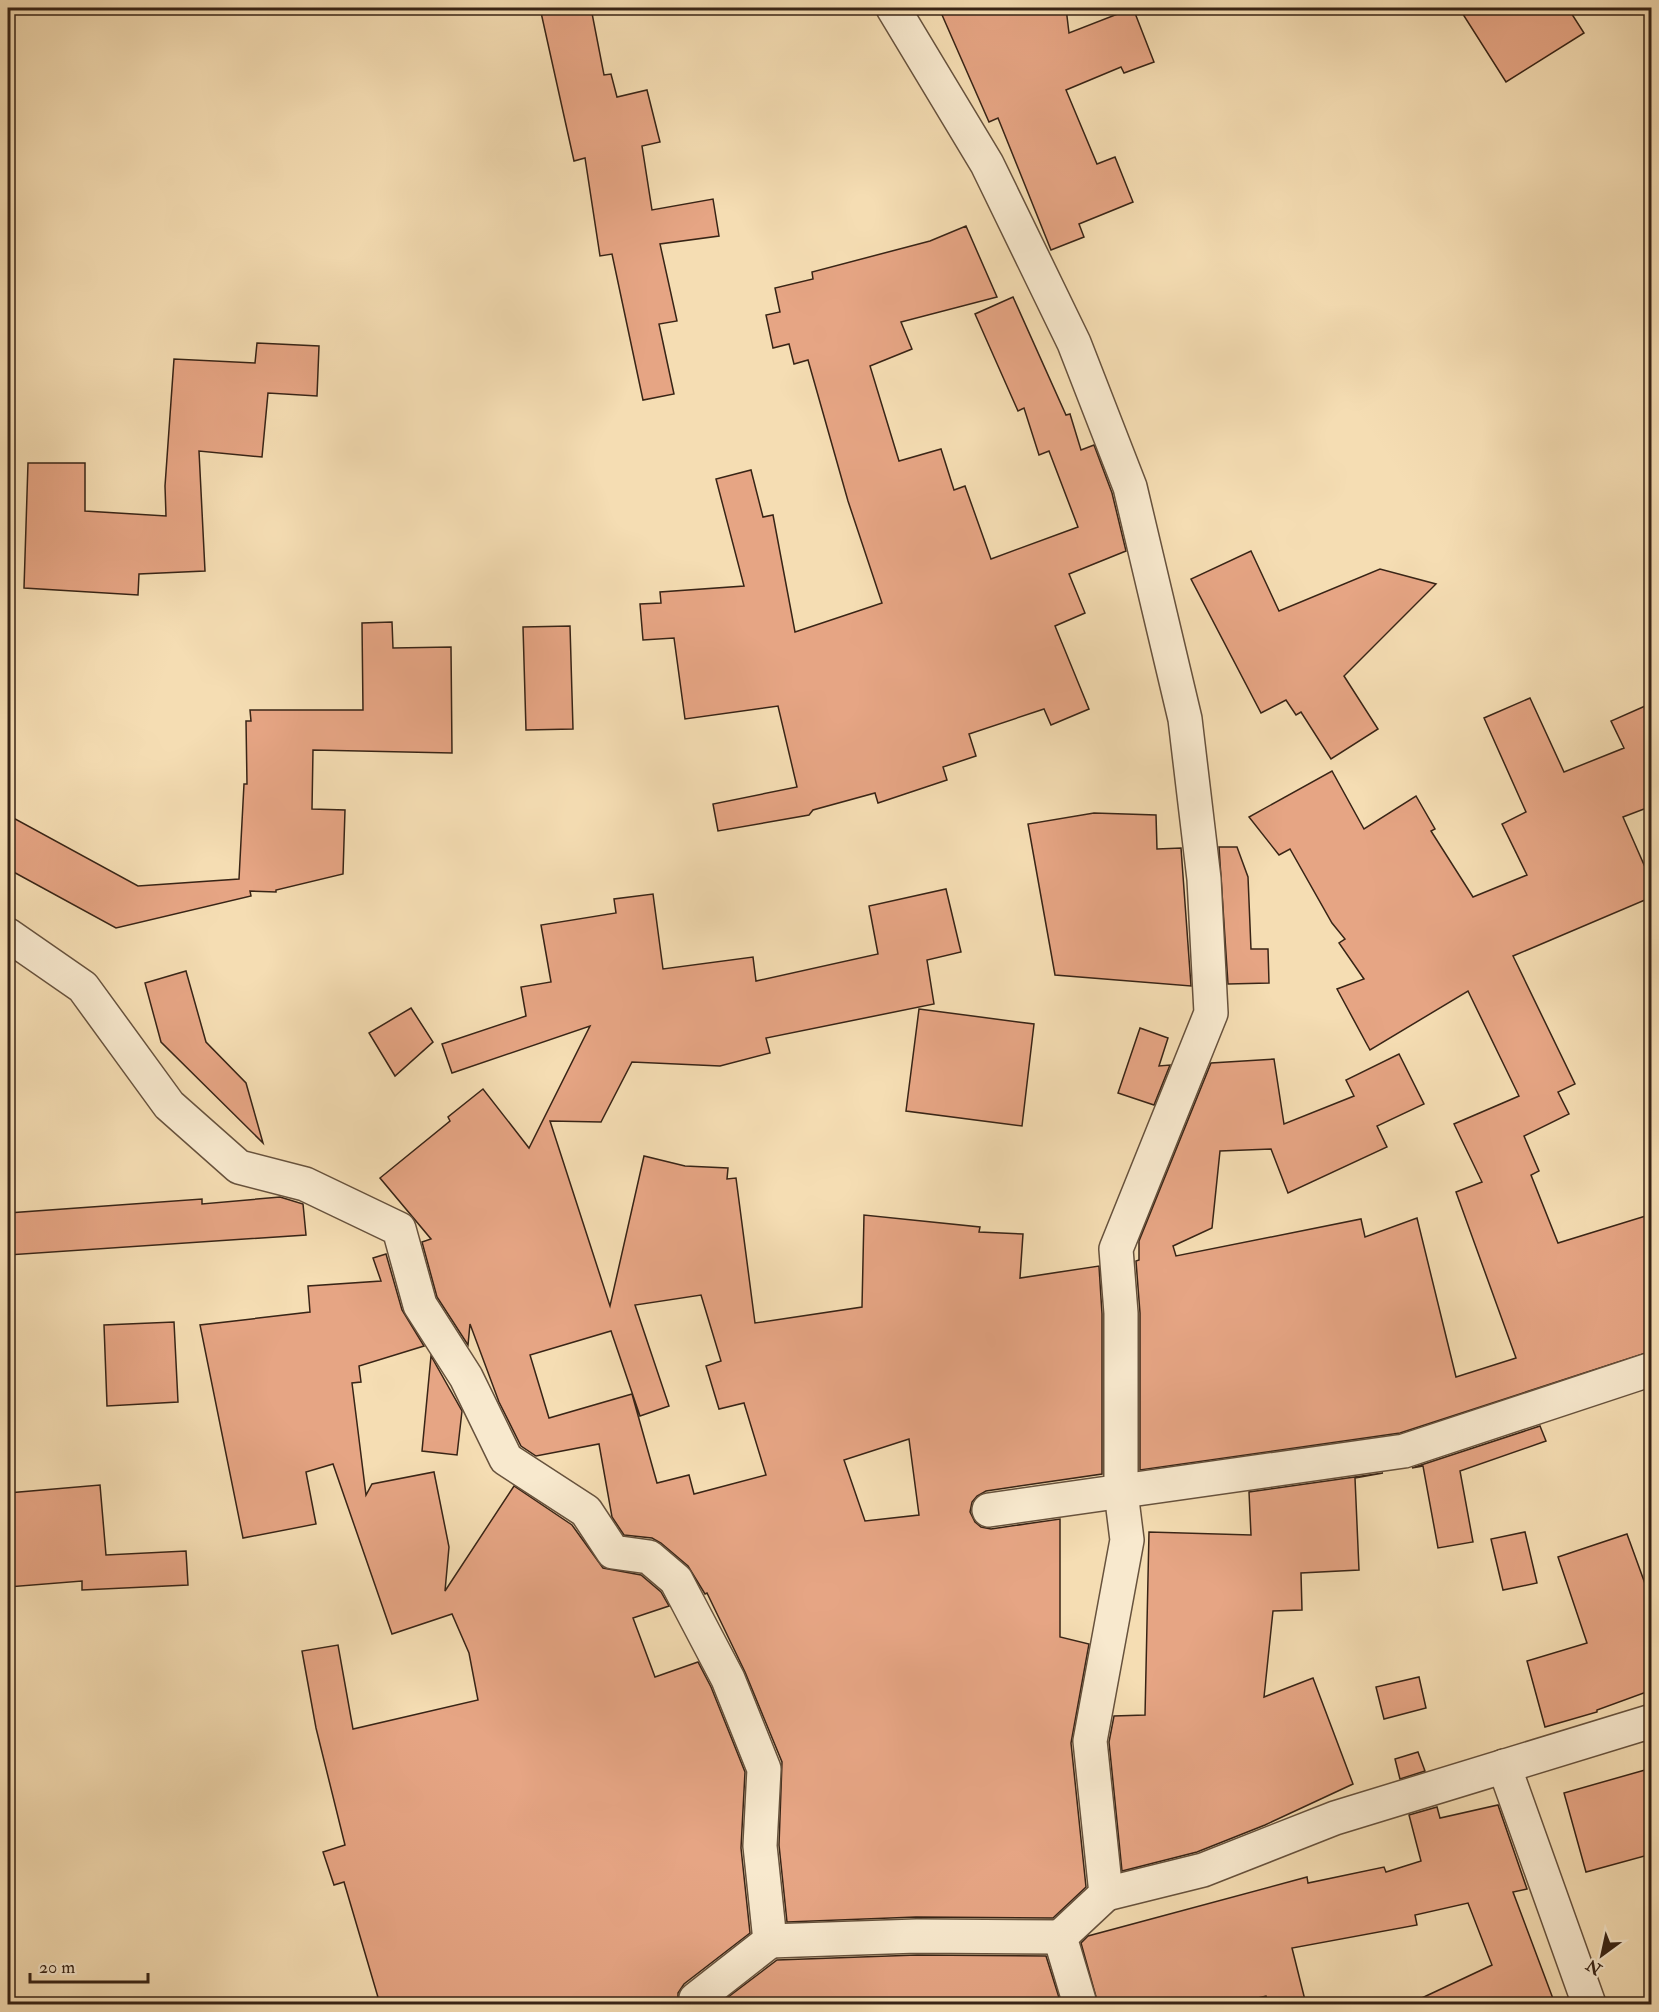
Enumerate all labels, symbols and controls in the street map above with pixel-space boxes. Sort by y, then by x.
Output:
north arrow [1572,1925,1632,1985]
scale bar [30,1946,148,1984]
text: N [1582,1954,1607,1980]
text: 20 m [39,1956,75,1979]

